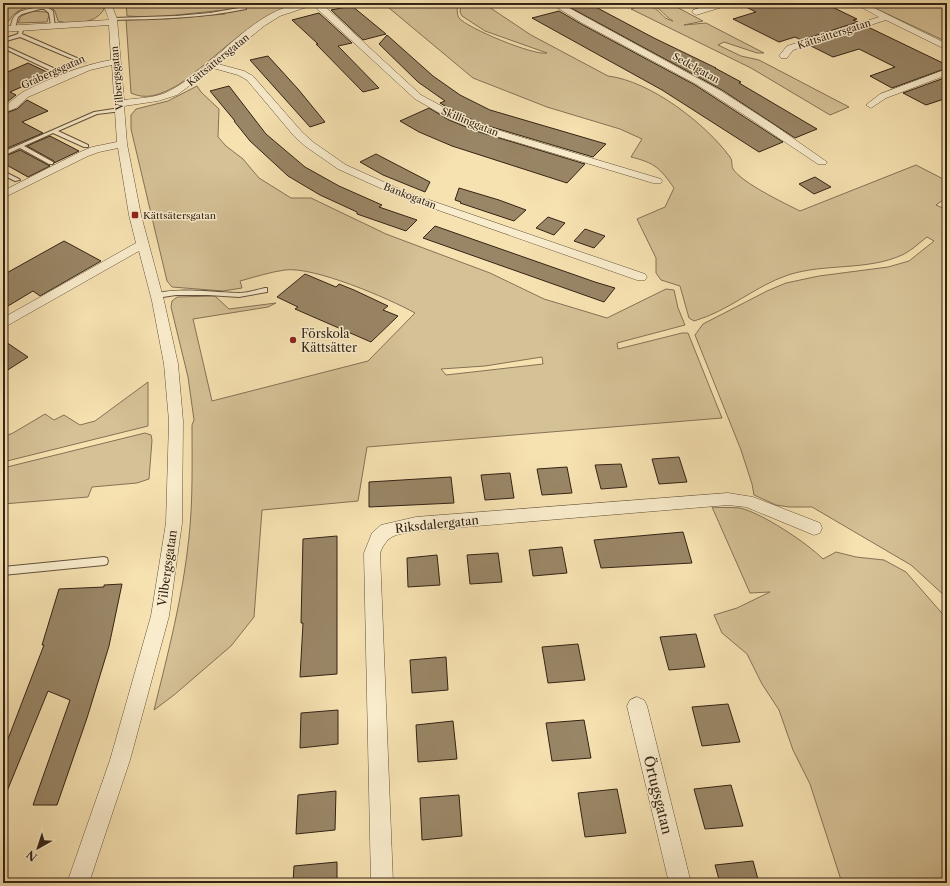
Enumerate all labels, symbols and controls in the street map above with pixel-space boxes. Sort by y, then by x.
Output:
street label: Kättsättersgatan [796,16,873,52]
street label: Kättsättersgatan [184,30,252,89]
street label: Vilbergsgatan [108,45,126,112]
street label: Sedelgatan [670,50,722,87]
street label: Gråbergsgatan [19,52,88,92]
street label: Skillinggatan [439,105,501,140]
street label: Bankogatan [382,180,439,212]
place label: Kättsätersgatan [143,209,217,222]
marker: Kättsätersgatan [130,210,140,220]
place label: Förskola Kättsätter [301,326,357,355]
marker: Förskola Kättsätter [288,335,298,345]
street label: Riksdalergatan [394,512,480,536]
street label: Vilbergsgatan [154,528,180,608]
street label: Örtugsgatan [640,754,677,836]
north arrow [18,828,58,868]
text: N [23,847,40,864]

